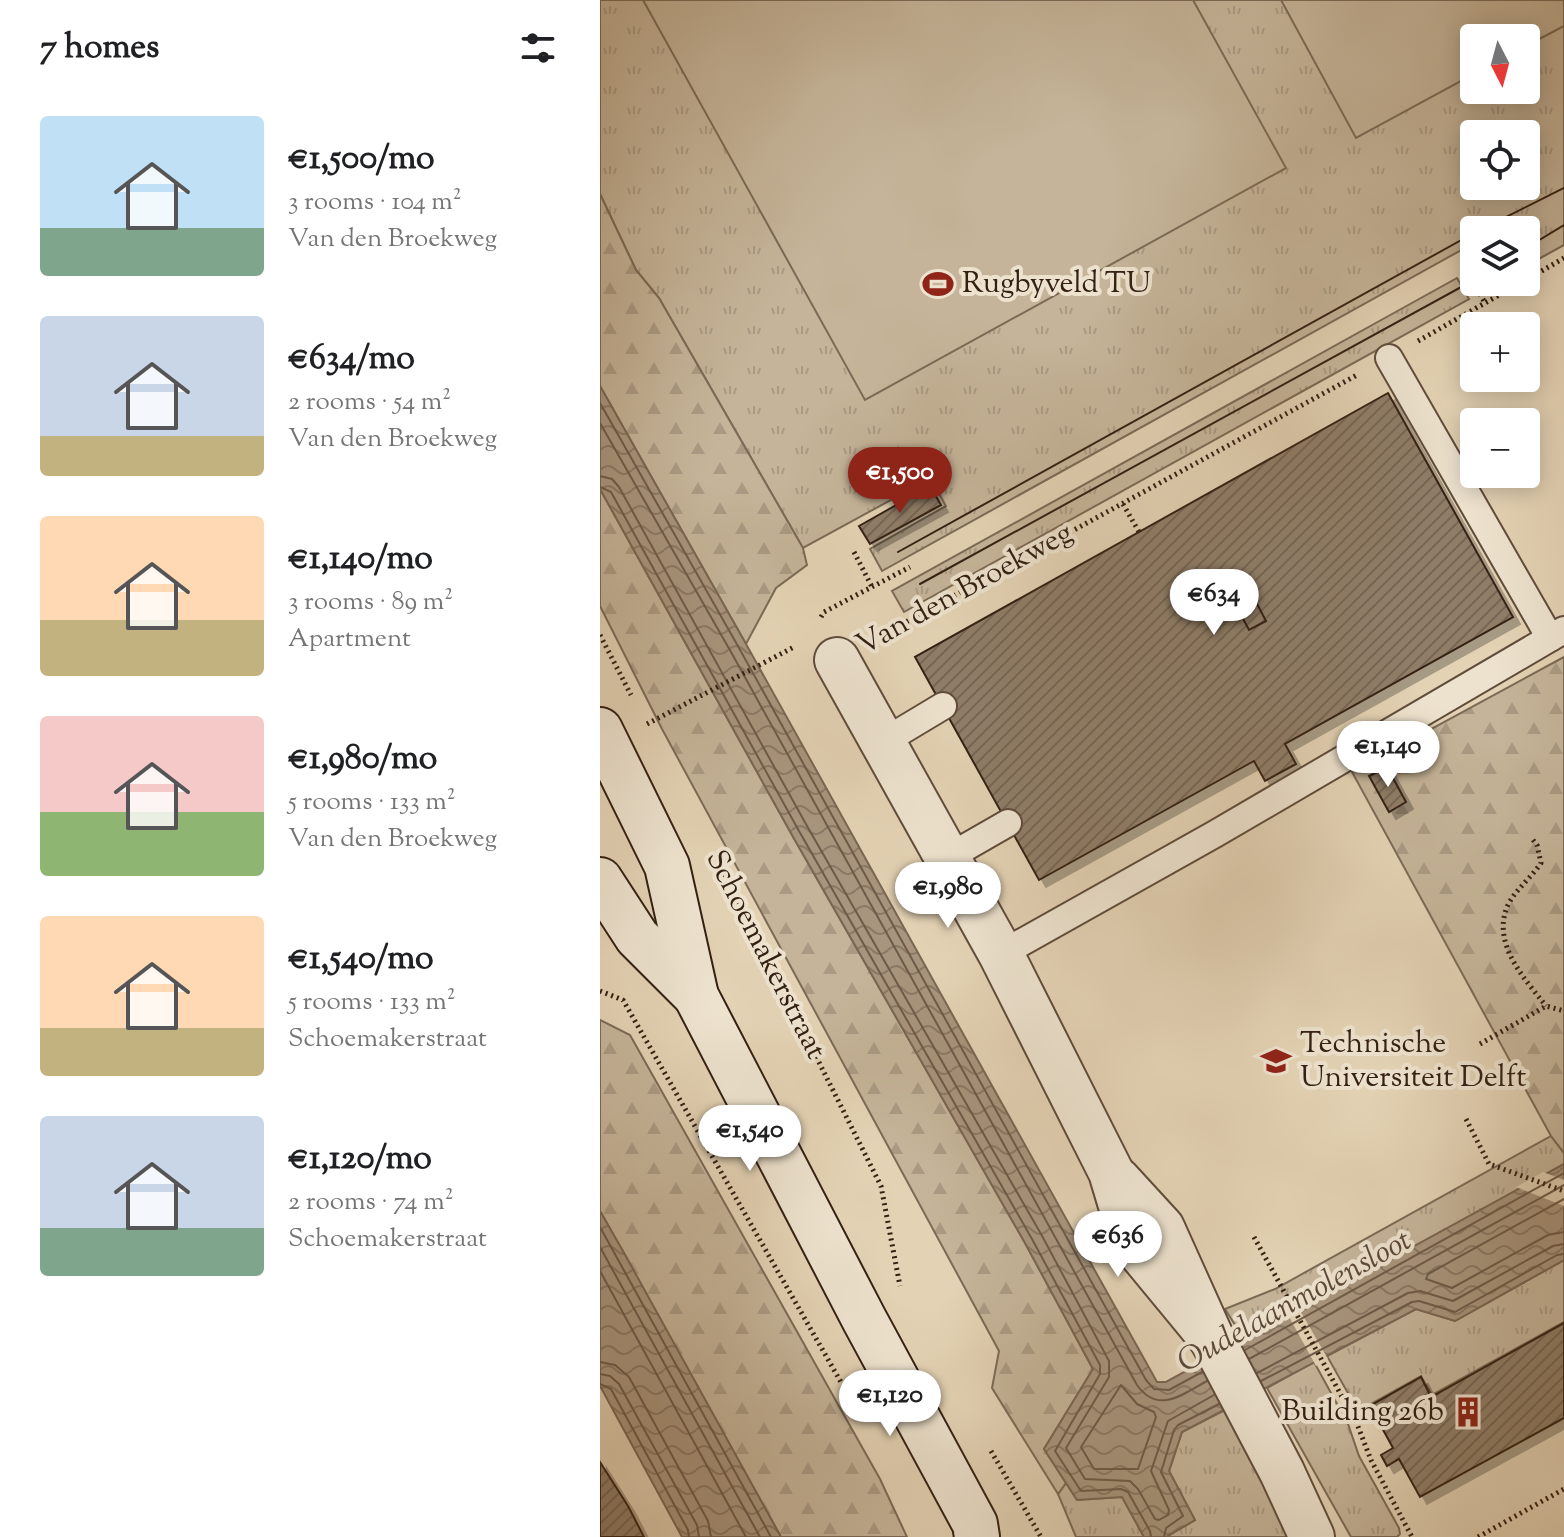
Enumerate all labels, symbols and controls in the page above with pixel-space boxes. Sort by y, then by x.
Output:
text: 7 homes [40,24,159,73]
north arrow [1460,24,1540,104]
map controls [1460,24,1540,488]
icon: filters [516,26,560,70]
button: locate [1460,120,1540,200]
text: €1,500/mo [288,135,435,184]
icon: home [104,148,200,244]
text: 3 rooms · 104 m² [288,184,462,221]
button: layers [1460,216,1540,296]
text: Van den Broekweg [288,221,497,258]
place label: Rugbyveld TU [962,263,1150,306]
sports icon: Rugbyveld TU [921,267,955,301]
button: + [1460,312,1540,392]
text: €634/mo [288,335,415,384]
icon: home [104,348,200,444]
text: 2 rooms · 54 m² [288,384,451,421]
button: − [1460,408,1540,488]
text: Van den Broekweg [288,421,497,458]
pin: €1,500 [835,447,965,515]
text: €1,500 [866,454,934,491]
street label: Van den Broekweg [849,513,1081,667]
text: €1,140/mo [288,535,433,584]
icon: home [104,548,200,644]
pin: €634 [1167,569,1261,637]
text: €634 [1188,576,1240,613]
text: 3 rooms · 89 m² [288,584,453,621]
text: Apartment [288,621,411,658]
pin: €1,140 [1323,721,1453,789]
text: €1,140 [1355,728,1421,765]
text: €1,980/mo [288,735,437,784]
icon: home [104,748,200,844]
text: 5 rooms · 133 m² [288,784,456,821]
text: Van den Broekweg [288,821,497,858]
street label: Schoemakerstraat [694,843,836,1067]
pin: €1,980 [883,862,1013,930]
text: €1,980 [913,869,983,906]
text: €1,540/mo [288,935,434,984]
icon: home [104,948,200,1044]
text: 5 rooms · 133 m² [288,984,456,1021]
text: Schoemakerstraat [288,1021,487,1058]
place label: Technische Universiteit Delft [1300,1023,1527,1100]
school or university icon: Technische Universiteit Delft [1259,1044,1293,1078]
pin: €1,540 [685,1105,815,1173]
text: €1,540 [716,1112,784,1149]
text: €1,120/mo [288,1135,432,1184]
icon: home [104,1148,200,1244]
text: 2 rooms · 74 m² [288,1184,453,1221]
pin: €636 [1071,1211,1165,1279]
text: €636 [1092,1218,1144,1255]
water label: Oudelaanmolensloot [1169,1218,1421,1386]
text: Schoemakerstraat [288,1221,487,1258]
pin: €1,120 [825,1370,955,1438]
text: €1,120 [857,1377,923,1414]
place label: Building 26b [1281,1391,1444,1434]
building icon: Building 26b [1451,1395,1485,1429]

